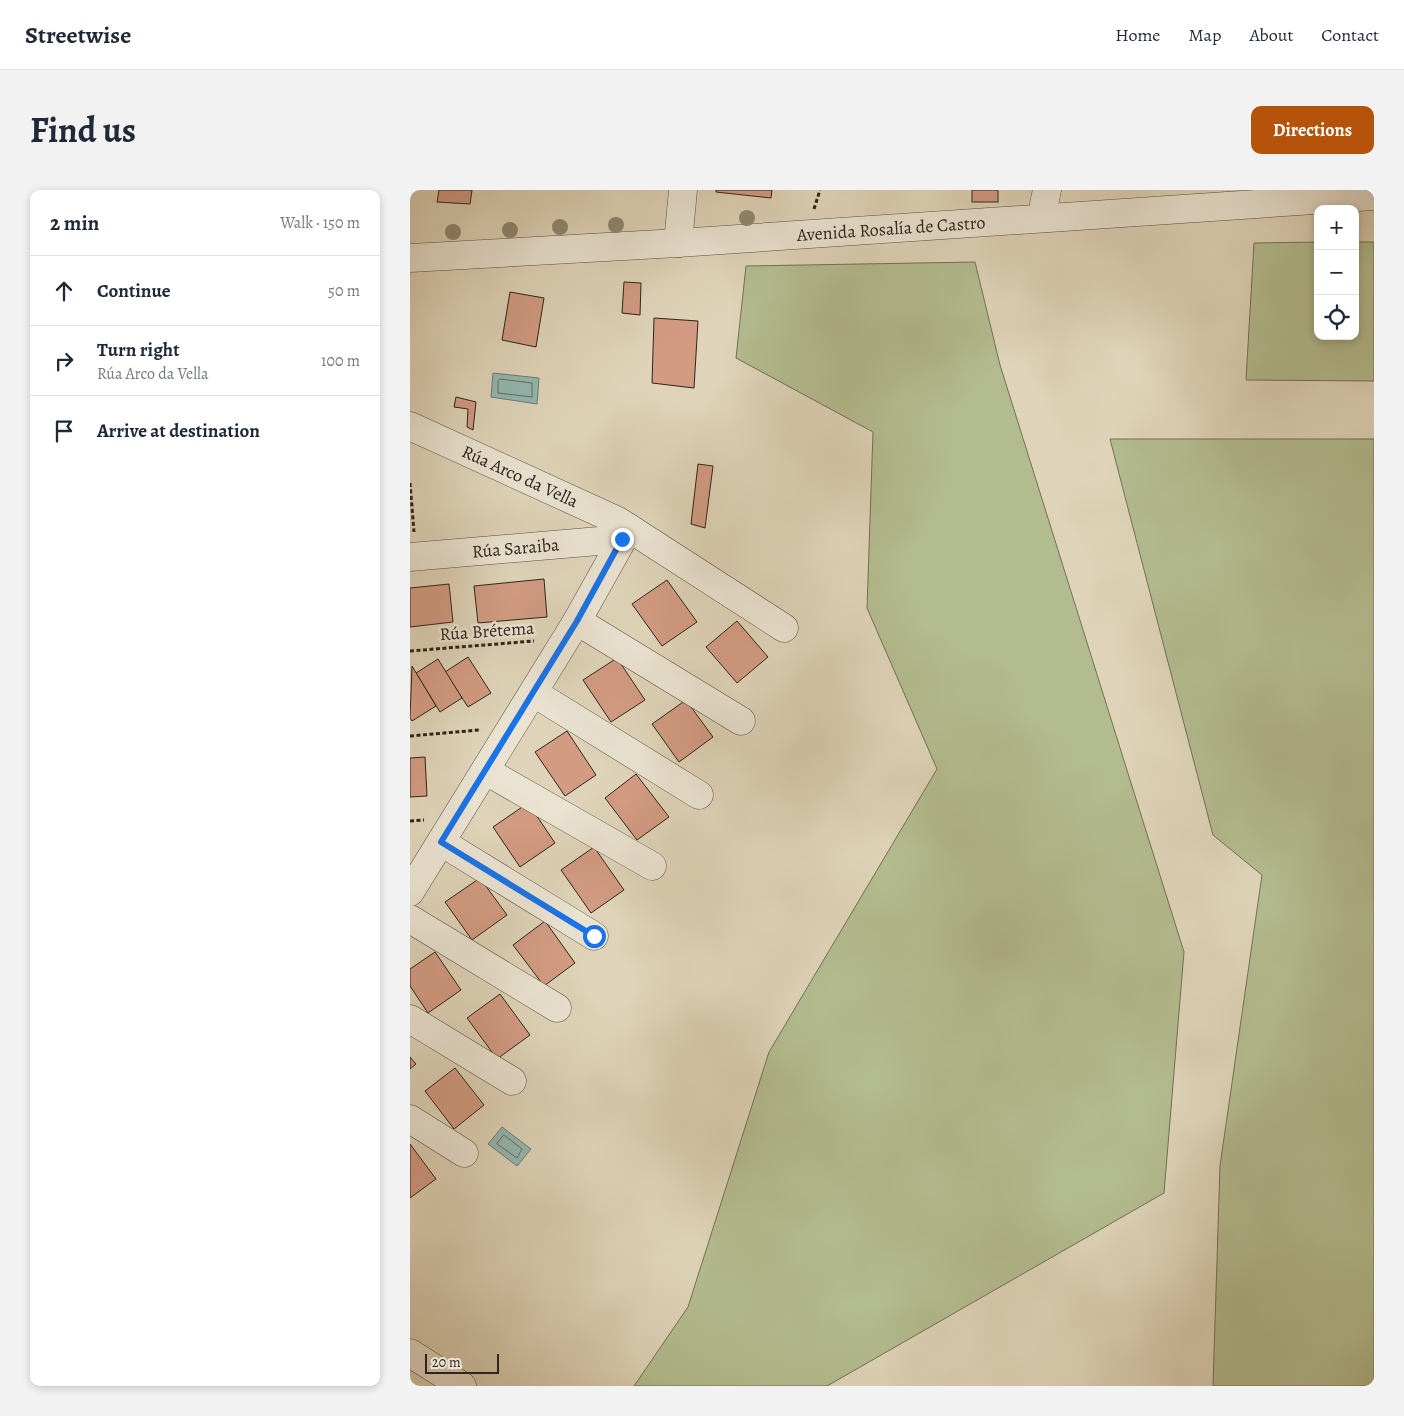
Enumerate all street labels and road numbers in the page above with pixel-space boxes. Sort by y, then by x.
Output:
street label: Avenida Rosalía de Castro [795,210,986,247]
street label: Rúa Arco da Vella [458,439,583,514]
street label: Rúa Saraiba [471,532,561,564]
street label: Rúa Brétema [439,616,536,646]

